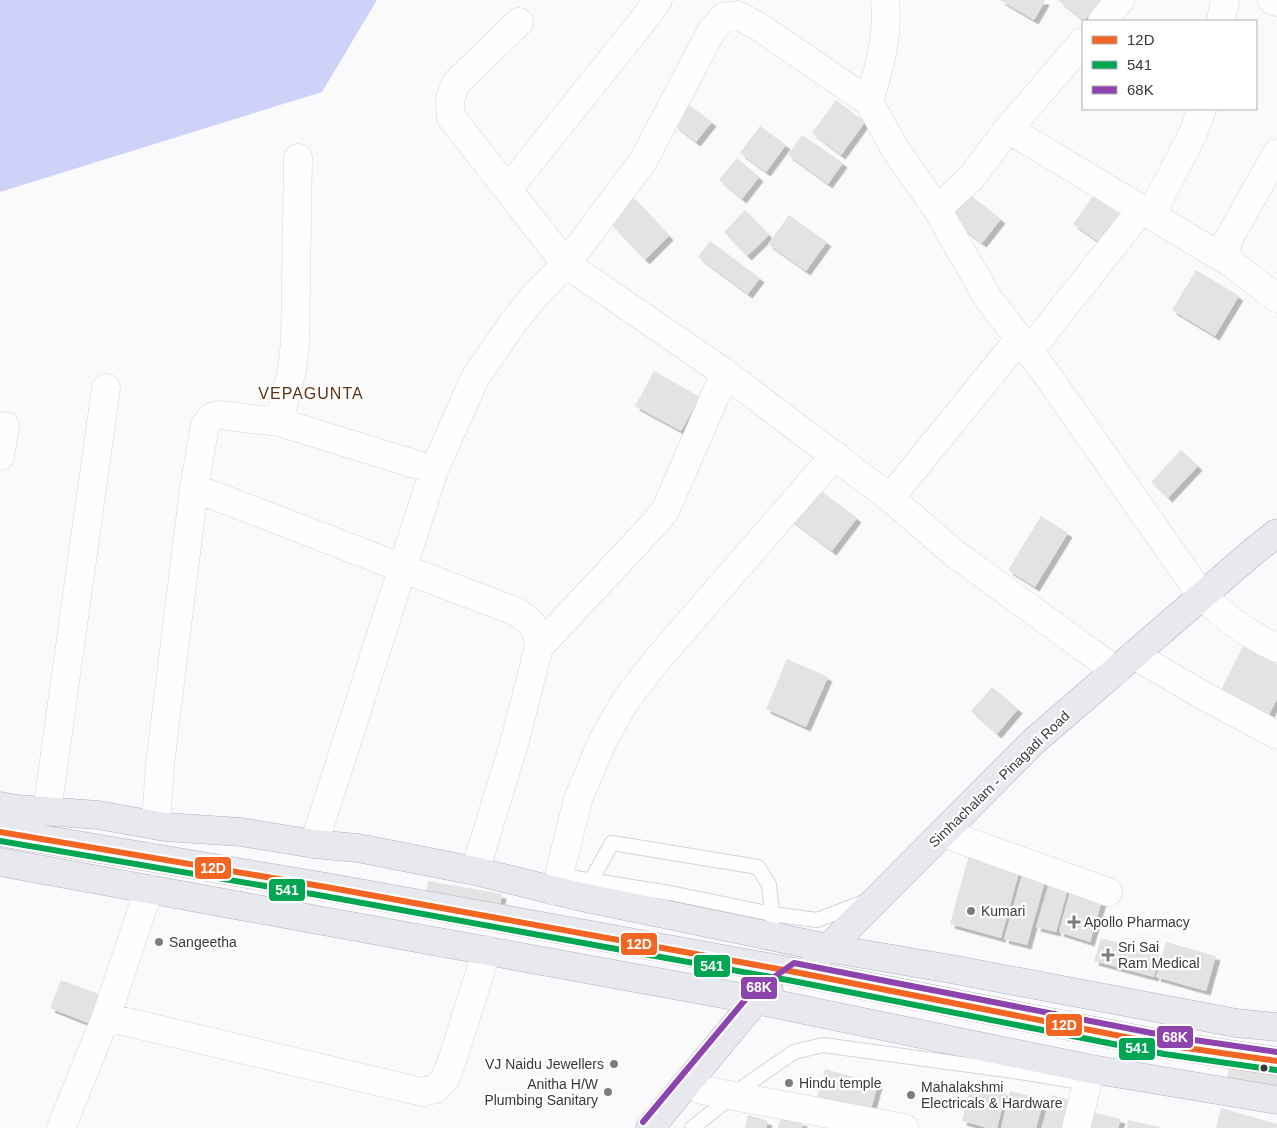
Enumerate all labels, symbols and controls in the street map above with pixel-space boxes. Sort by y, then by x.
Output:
legend [1082,20,1257,110]
text: 12D [1127,31,1155,48]
text: 541 [1127,56,1152,73]
text: 68K [1127,81,1154,98]
district label: VEPAGUNTA [258,385,364,402]
street label: Simhachalam - Pinagadi Road [925,708,1073,850]
line badge: 12D [194,856,232,880]
text: 12D [200,860,226,876]
line badge: 541 [268,878,306,902]
text: 541 [275,882,299,898]
place label: Kumari [981,903,1025,919]
marker: Kumari [965,905,977,917]
place label: Apollo Pharmacy [1084,914,1190,930]
marker: Apollo Pharmacy [1068,916,1080,928]
line badge: 12D [620,932,658,956]
place label: Sangeetha [169,934,237,950]
marker: Sangeetha [153,936,165,948]
text: 12D [626,936,652,952]
place label: Sri Sai Ram Medical [1118,939,1200,971]
marker: Sri Sai Ram Medical [1102,949,1114,961]
line badge: 541 [693,954,731,978]
text: 541 [700,958,724,974]
line badge: 68K [740,976,778,1000]
text: 68K [746,979,772,995]
line badge: 12D [1045,1013,1083,1037]
text: 12D [1051,1017,1077,1033]
line badge: 68K [1156,1025,1194,1049]
text: 68K [1162,1029,1188,1045]
line badge: 541 [1118,1037,1156,1061]
text: 541 [1125,1040,1149,1056]
place label: VJ Naidu Jewellers [485,1056,604,1072]
marker: VJ Naidu Jewellers [608,1058,620,1070]
unlabelled marker [1259,1063,1269,1073]
place label: Hindu temple [799,1075,882,1091]
place label: Anitha H/W Plumbing Sanitary [484,1076,599,1108]
marker: Hindu temple [783,1077,795,1089]
place label: Mahalakshmi Electricals & Hardware [921,1079,1063,1111]
marker: Anitha H/W Plumbing Sanitary [602,1086,614,1098]
marker: Mahalakshmi Electricals & Hardware [905,1089,917,1101]

